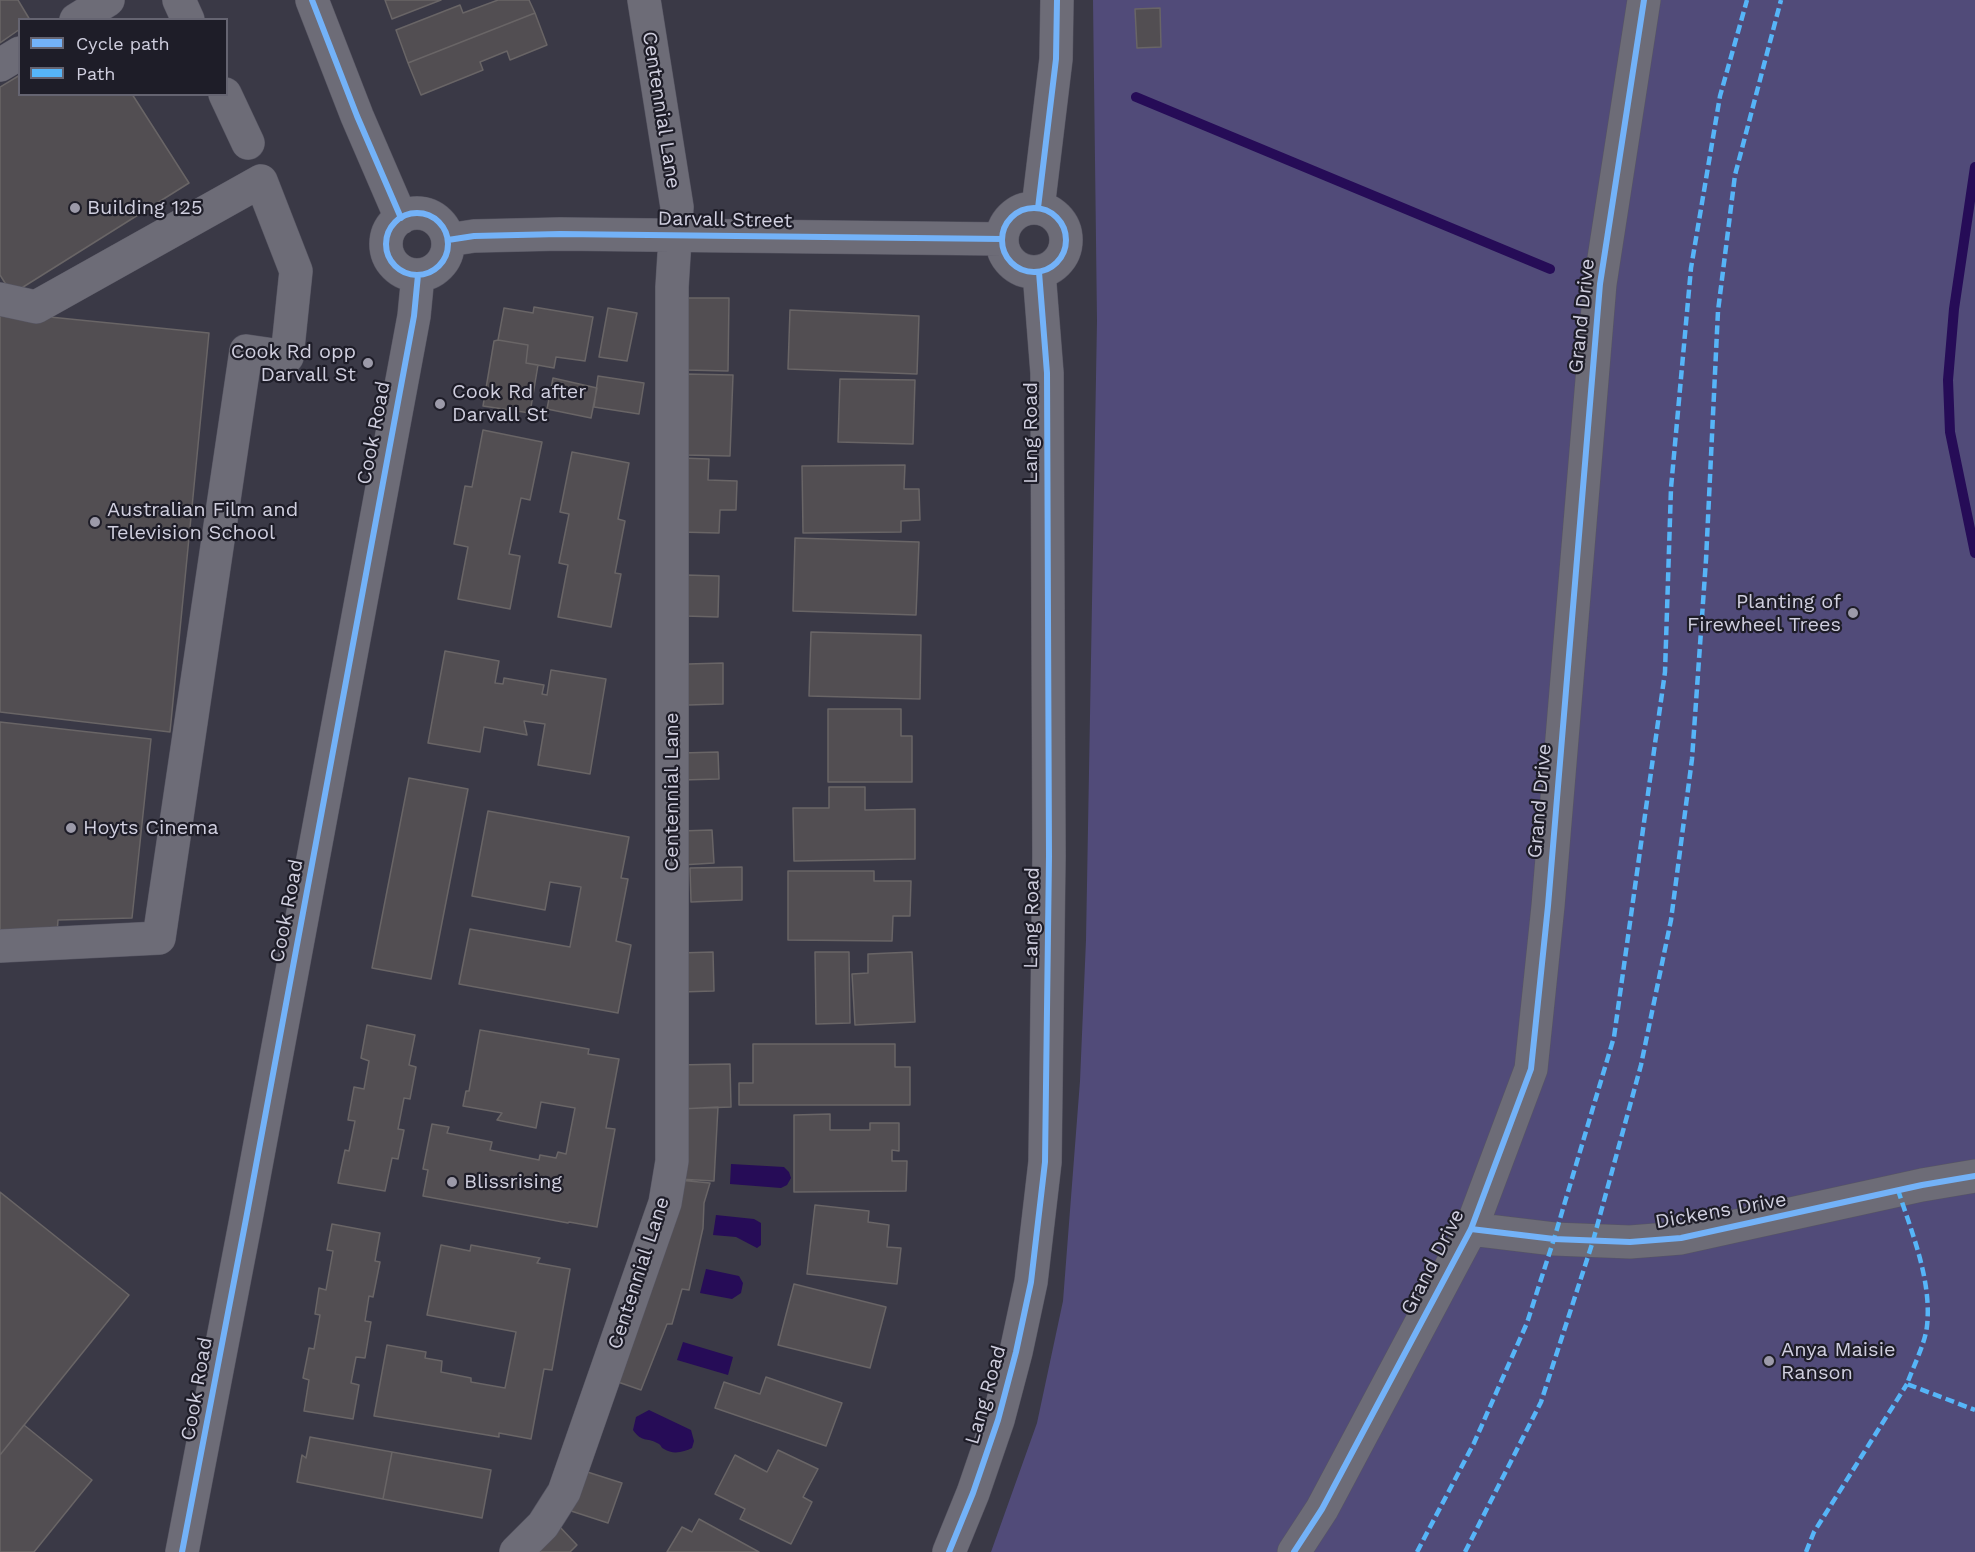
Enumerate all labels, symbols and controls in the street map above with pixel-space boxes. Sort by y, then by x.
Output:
legend [18,18,228,96]
street label: Centennial Lane [637,30,685,190]
text: Cycle path [76,33,170,54]
text: Path [76,63,116,84]
place label: Building 125 [87,196,203,220]
marker: Building 125 [68,201,82,215]
street label: Darvall Street [657,207,793,233]
street label: Grand Drive [1564,257,1600,375]
place label: Cook Rd opp Darvall St [231,340,356,387]
marker: Cook Rd opp Darvall St [361,356,375,370]
street label: Cook Road [352,379,396,487]
place label: Cook Rd after Darvall St [452,380,586,427]
street label: Lang Road [1019,382,1043,484]
marker: Cook Rd after Darvall St [433,397,447,411]
place label: Australian Film and Television School [107,498,298,545]
marker: Australian Film and Television School [88,515,102,529]
place label: Planting of Firewheel Trees [1687,590,1841,637]
marker: Planting of Firewheel Trees [1846,606,1860,620]
street label: Centennial Lane [660,713,684,871]
street label: Grand Drive [1523,743,1557,859]
place label: Hoyts Cinema [83,816,219,840]
marker: Hoyts Cinema [64,821,78,835]
street label: Cook Road [265,857,309,965]
street label: Lang Road [1019,867,1045,969]
place label: Blissrising [464,1170,562,1194]
marker: Blissrising [445,1175,459,1189]
street label: Dickens Drive [1654,1188,1788,1234]
street label: Centennial Lane [603,1194,675,1352]
street label: Grand Drive [1396,1205,1470,1319]
street label: Cook Road [176,1335,218,1443]
place label: Anya Maisie Ranson [1781,1338,1895,1385]
street label: Lang Road [960,1343,1012,1447]
marker: Anya Maisie Ranson [1762,1354,1776,1368]

